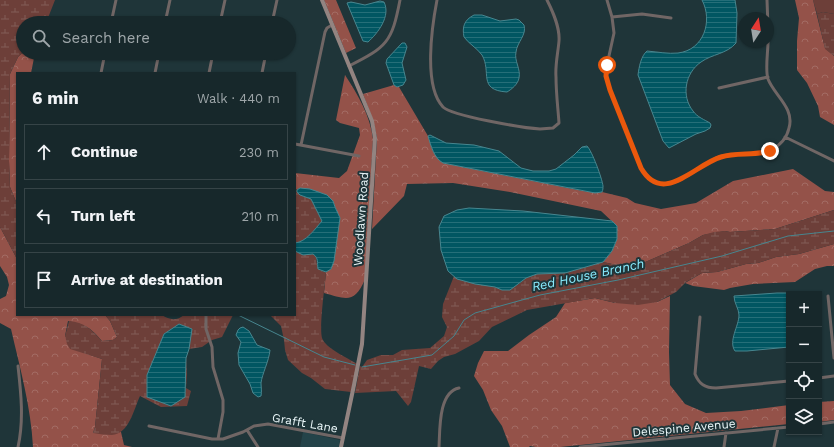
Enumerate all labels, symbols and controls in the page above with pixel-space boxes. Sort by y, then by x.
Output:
north arrow [738,12,774,48]
search box [16,16,296,60]
icon: search [30,27,52,49]
text: Search here [62,29,150,47]
route start [598,56,616,74]
text: 6 min [32,88,79,108]
text: Walk · 440 m [197,91,280,106]
icon: ahead [33,141,55,163]
route end [761,142,779,160]
text: Continue [71,143,138,161]
text: 230 m [239,145,279,160]
street label: Woodlawn Road [351,172,371,266]
icon: left [33,205,55,227]
text: Turn left [71,207,135,225]
text: 210 m [241,209,279,224]
water label: Red House Branch [530,256,646,294]
icon: arrive [33,269,55,291]
text: Arrive at destination [71,271,223,289]
map controls [786,291,822,435]
button: + [786,291,822,327]
button: − [786,327,822,363]
button: locate [786,363,822,399]
button: layers [786,399,822,435]
street label: Grafft Lane [271,410,339,436]
street label: Delespine Avenue [632,417,736,439]

